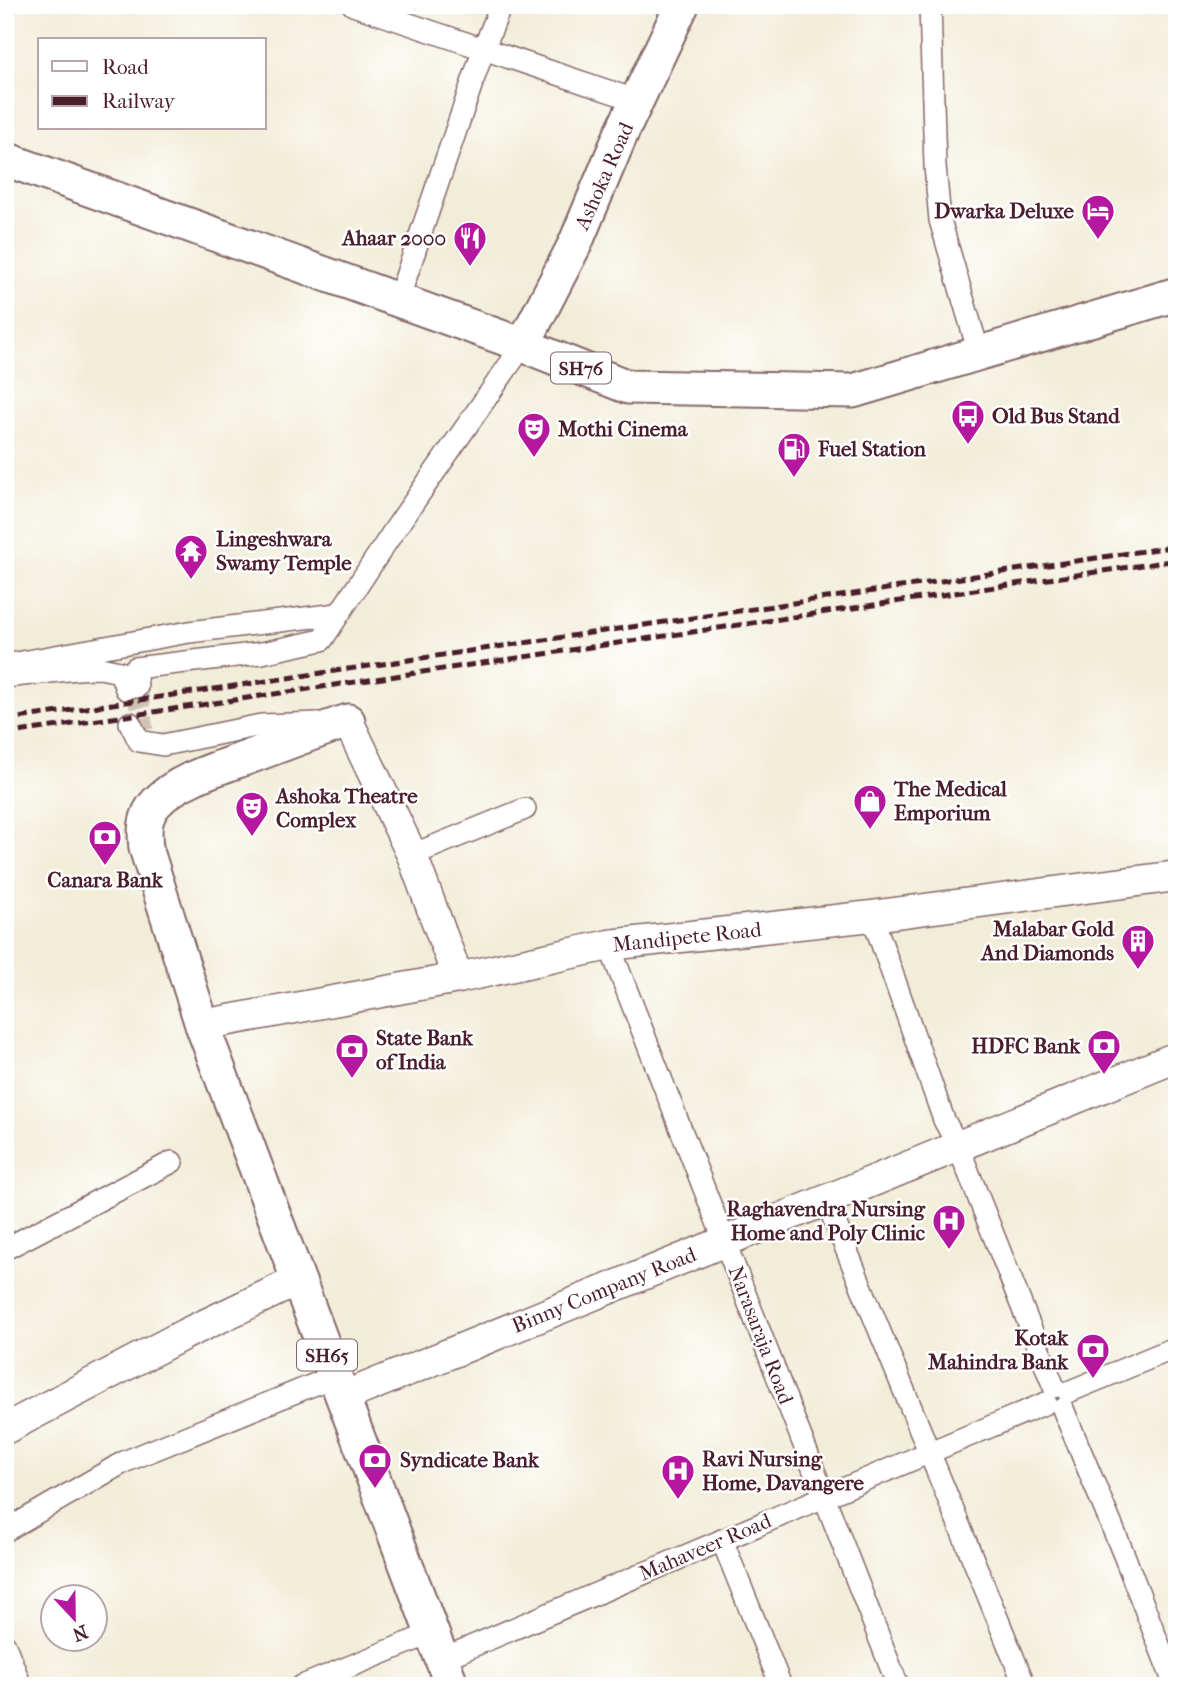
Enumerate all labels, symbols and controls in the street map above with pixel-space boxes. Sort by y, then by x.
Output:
legend [38,38,266,130]
text: Road [102,55,149,79]
text: Railway [102,89,176,113]
street label: Ashoka Road [569,118,639,234]
hotel icon: Dwarka Deluxe [1079,192,1117,241]
place label: Dwarka Deluxe [934,199,1075,223]
restaurant icon: Ahaar 2000 [451,219,489,268]
place label: Ahaar 2000 [340,226,446,250]
road number: SH76 [551,352,611,384]
bus stop icon: Old Bus Stand [949,397,987,446]
place label: Old Bus Stand [992,404,1120,428]
theatre icon: Mothi Cinema [515,410,553,459]
place label: Mothi Cinema [557,417,689,441]
fuel station icon: Fuel Station [775,430,813,479]
place label: Fuel Station [817,437,927,461]
place label: Lingeshwara Swamy Temple [216,527,352,575]
temple icon: Lingeshwara Swamy Temple [172,532,210,581]
place label: The Medical Emporium [893,777,1007,825]
shop icon: The Medical Emporium [851,782,889,831]
place label: Ashoka Theatre Complex [274,784,418,832]
theatre icon: Ashoka Theatre Complex [233,789,271,838]
bank icon: Canara Bank [86,818,124,867]
place label: Canara Bank [47,868,164,892]
street label: Mandipete Road [611,917,763,957]
place label: Malabar Gold And Diamonds [979,917,1115,965]
building icon: Malabar Gold And Diamonds [1119,922,1157,971]
place label: State Bank of India [376,1026,474,1074]
bank icon: HDFC Bank [1085,1027,1123,1076]
bank icon: State Bank of India [333,1031,371,1080]
place label: HDFC Bank [971,1034,1081,1058]
place label: Raghavendra Nursing Home and Poly Clinic [726,1197,926,1245]
hospital icon: Raghavendra Nursing Home and Poly Clinic [930,1202,968,1251]
street label: Binny Company Road [508,1242,700,1338]
street label: Narasaraja Road [724,1262,799,1408]
place label: Kotak Mahindra Bank [927,1326,1069,1374]
bank icon: Kotak Mahindra Bank [1074,1331,1112,1380]
road number: SH65 [297,1340,357,1371]
bank icon: Syndicate Bank [356,1441,394,1490]
place label: Ravi Nursing Home, Davangere [702,1447,864,1495]
place label: Syndicate Bank [400,1448,540,1472]
hospital icon: Ravi Nursing Home, Davangere [659,1452,697,1501]
street label: Mahaveer Road [635,1508,775,1586]
north arrow [38,1582,108,1652]
text: N [69,1620,91,1646]

